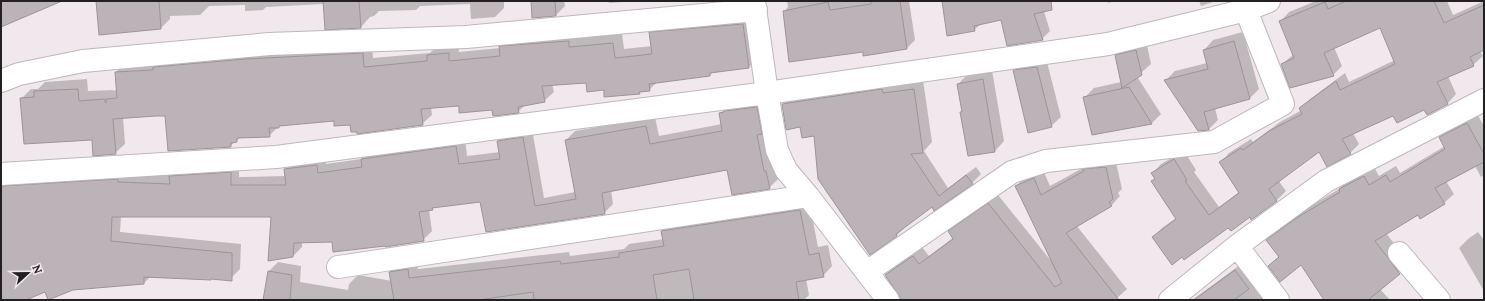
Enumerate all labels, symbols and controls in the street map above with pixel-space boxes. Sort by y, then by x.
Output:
north arrow [8,253,48,293]
text: N [29,263,46,276]

